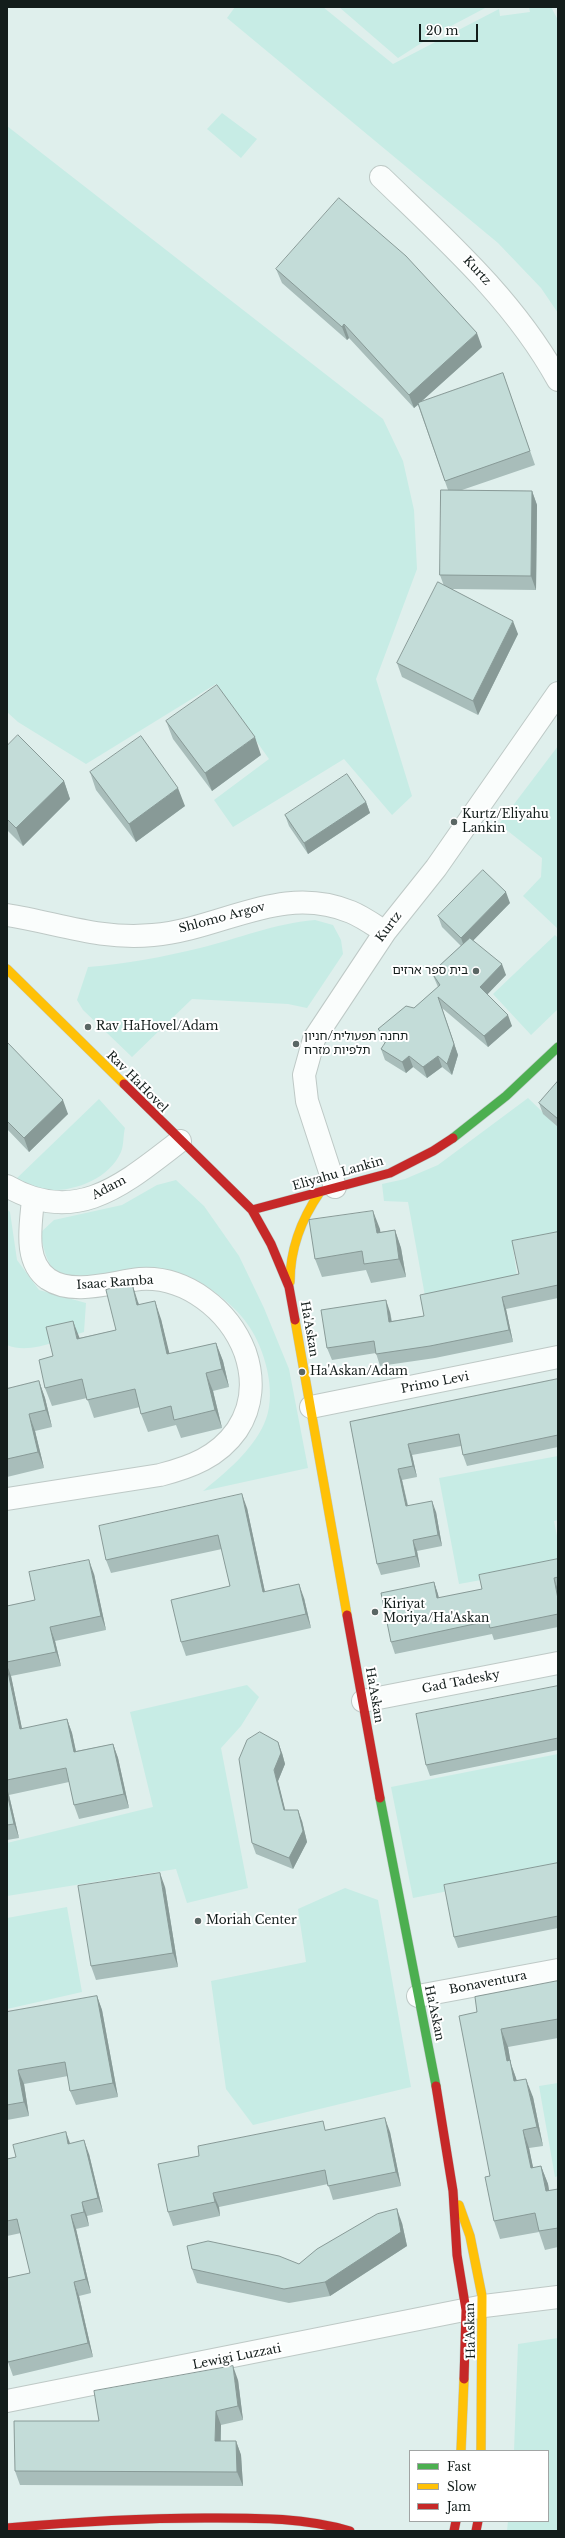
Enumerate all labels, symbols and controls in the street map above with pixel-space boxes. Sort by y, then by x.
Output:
scale bar [421,16,480,42]
text: 20 m [426,23,458,38]
street label: Kurtz [460,254,494,288]
place label: Kurtz/Eliyahu Lankin [462,808,549,836]
marker: Kurtz/Eliyahu Lankin [449,817,459,827]
street label: Shlomo Argov [177,900,267,936]
street label: Kurtz [373,909,405,945]
place label: בית ספר ארזים [392,964,468,978]
marker: בית ספר ארזים [471,966,481,976]
place label: Rav HaHovel/Adam [96,1020,218,1034]
marker: Rav HaHovel/Adam [83,1022,93,1032]
place label: תחנה תפעולית/חניון תלפיות מזרח [304,1030,408,1058]
marker: תחנה תפעולית/חניון תלפיות מזרח [291,1039,301,1049]
street label: Rav HaHovel [103,1048,171,1116]
street label: Eliyahu Lankin [291,1154,385,1194]
street label: Adam [89,1173,129,1203]
street label: Isaac Ramba [76,1273,154,1293]
street label: Ha'Askan [297,1300,321,1358]
place label: Ha'Askan/Adam [310,1365,408,1379]
marker: Ha'Askan/Adam [297,1367,307,1377]
street label: Primo Levi [400,1369,470,1397]
place label: Kiriyat Moriya/Ha'Askan [383,1598,489,1626]
marker: Kiriyat Moriya/Ha'Askan [370,1607,380,1617]
street label: Ha'Askan [362,1666,386,1724]
street label: Gad Tadesky [421,1667,501,1697]
place label: Moriah Center [206,1914,297,1928]
marker: Moriah Center [193,1916,203,1926]
street label: Bonaventura [448,1968,528,1998]
street label: Ha'Askan [421,1984,447,2042]
street label: Ha'Askan [463,2303,479,2359]
street label: Lewigi Luzzati [192,2341,282,2373]
legend [409,2450,549,2522]
text: Fast [447,2459,471,2474]
text: Slow [447,2479,476,2494]
text: Jam [447,2499,471,2514]

